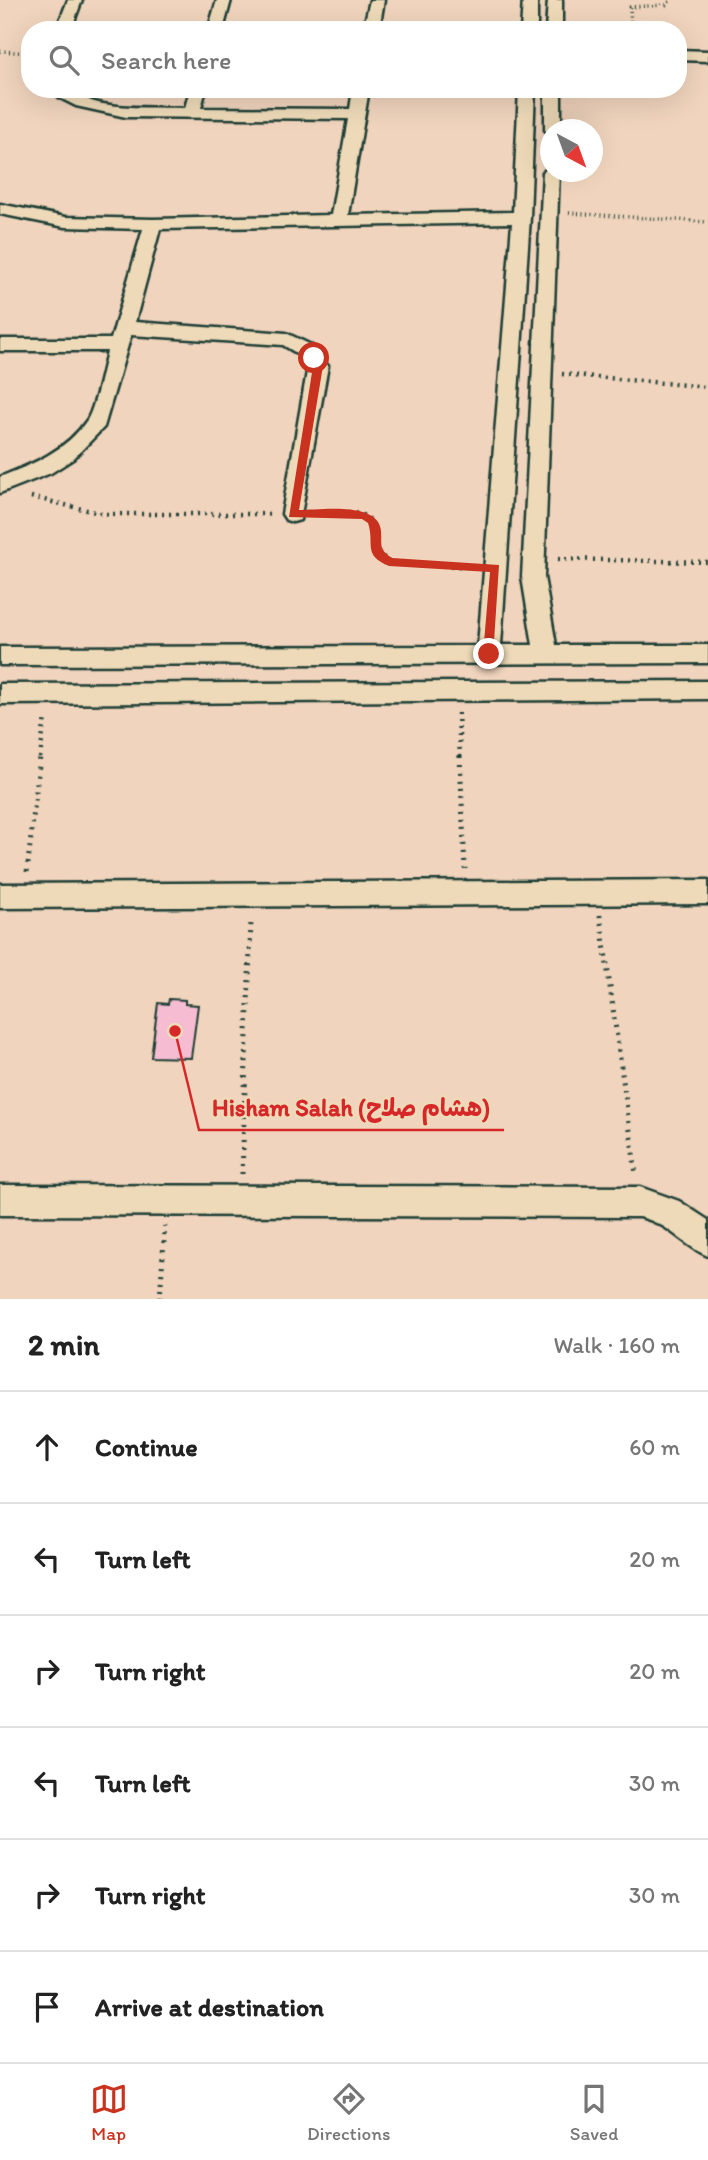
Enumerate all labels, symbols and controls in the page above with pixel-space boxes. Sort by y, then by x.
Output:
search box [21,21,687,98]
icon: search [45,41,83,79]
text: Search here [101,44,231,76]
north arrow [540,119,603,182]
route start [298,342,329,373]
route end [473,638,504,669]
callout: Hisham Salah (هشام صلاح) [199,1085,504,1130]
text: Hisham Salah (هشام صلاح) [212,1093,490,1126]
text: 2 min [28,1326,99,1363]
text: Walk · 160 m [554,1331,680,1359]
icon: ahead [28,1428,66,1466]
text: Continue [95,1431,198,1463]
text: 60 m [629,1433,680,1461]
icon: left [28,1540,66,1578]
text: Turn left [95,1543,191,1575]
text: 20 m [629,1545,680,1573]
icon: right [28,1652,66,1690]
text: Turn right [95,1655,206,1687]
text: 20 m [629,1657,680,1685]
icon: left [28,1764,66,1802]
text: Turn left [95,1767,191,1799]
text: 30 m [629,1769,680,1797]
icon: right [28,1876,66,1914]
text: Turn right [95,1879,206,1911]
text: 30 m [629,1881,680,1909]
icon: arrive [28,1988,66,2026]
text: Arrive at destination [95,1991,324,2023]
tab: Map [90,2080,128,2145]
tab: Directions [307,2080,391,2145]
tab: Saved [570,2080,618,2145]

